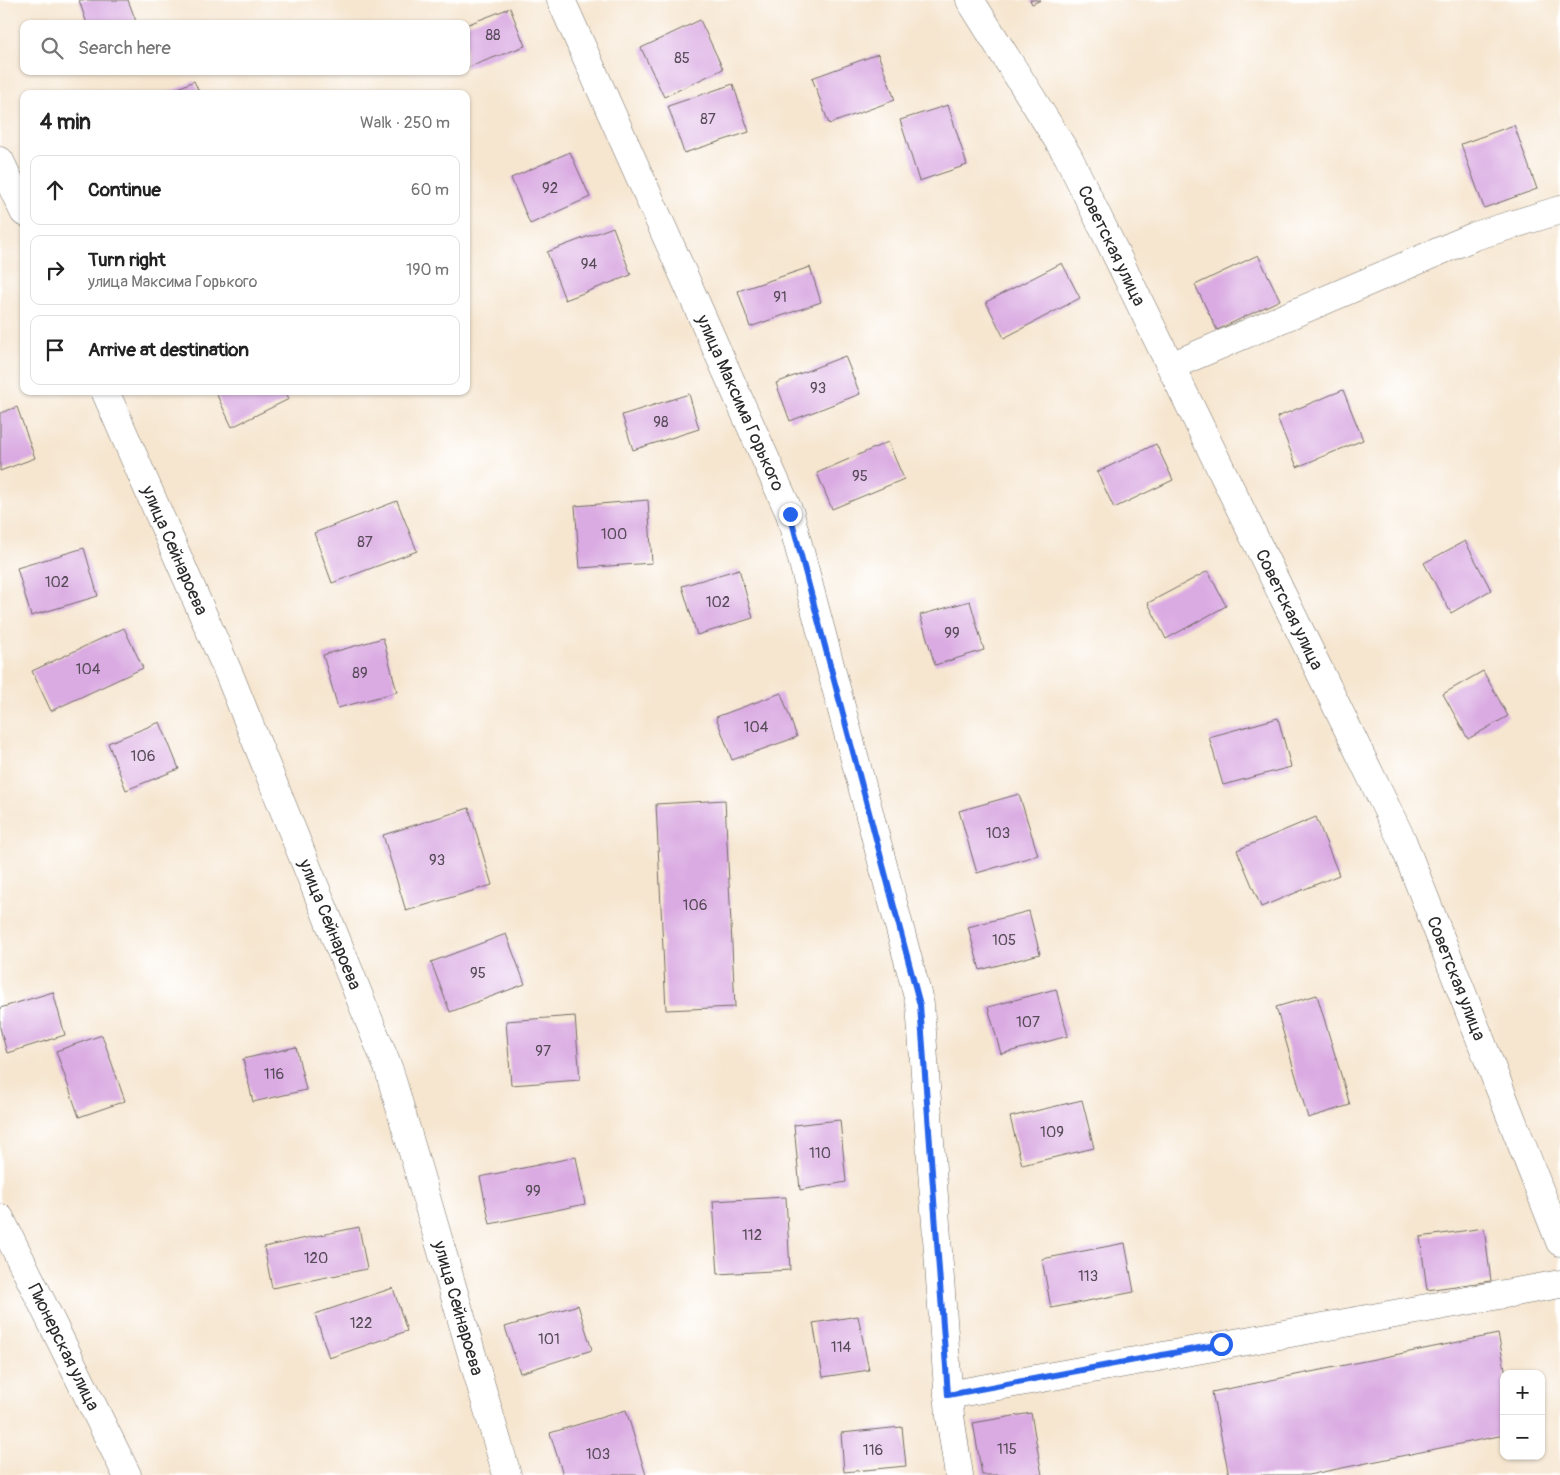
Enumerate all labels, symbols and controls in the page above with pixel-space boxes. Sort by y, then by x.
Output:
search box [20,20,470,75]
house number: 88 [485,26,501,45]
icon: search [38,34,66,62]
text: Search here [78,36,171,60]
house number: 85 [674,49,690,68]
text: 4 min [40,109,91,136]
house number: 87 [700,110,716,129]
text: Walk · 250 m [360,113,450,133]
icon: ahead [41,176,69,204]
text: Continue [88,178,161,202]
house number: 92 [542,179,558,198]
text: 60 m [411,180,449,200]
street label: Советская улица [1072,182,1151,310]
text: Turn right [88,248,166,272]
house number: 94 [581,255,598,274]
icon: right [41,256,69,284]
text: 190 m [406,260,449,280]
text: улица Максима Горького [88,272,257,292]
house number: 91 [773,288,787,307]
street label: улица Максима Горького [690,310,789,495]
icon: arrive [41,336,69,364]
text: Arrive at destination [88,338,249,362]
house number: 93 [810,379,826,398]
house number: 98 [653,413,669,432]
house number: 95 [852,467,868,486]
street label: улица Сейнароева [136,481,213,619]
route end [779,503,802,526]
house number: 100 [601,525,627,544]
house number: 87 [357,533,373,552]
street label: Советская улица [1250,546,1328,674]
house number: 102 [45,573,69,592]
house number: 102 [706,593,730,612]
house number: 99 [944,624,960,643]
house number: 104 [76,660,101,679]
house number: 89 [352,664,368,683]
house number: 104 [744,718,769,737]
house number: 106 [131,747,155,766]
house number: 103 [986,824,1010,843]
house number: 93 [429,851,445,870]
street label: улица Сейнароева [293,855,366,993]
house number: 106 [683,896,707,915]
street label: Советская улица [1421,913,1491,1044]
house number: 105 [992,931,1016,950]
house number: 95 [470,964,486,983]
house number: 107 [1016,1013,1040,1032]
house number: 97 [535,1042,551,1061]
house number: 116 [264,1065,284,1084]
house number: 109 [1040,1123,1064,1142]
house number: 110 [809,1144,831,1163]
house number: 99 [525,1182,541,1201]
house number: 112 [742,1226,762,1245]
street label: улица Сейнароева [427,1237,488,1378]
house number: 120 [304,1249,328,1268]
house number: 113 [1078,1267,1098,1286]
street label: Пионерская улица [22,1280,104,1415]
house number: 122 [350,1314,372,1333]
house number: 101 [538,1330,560,1349]
route start [1210,1333,1233,1356]
house number: 114 [831,1338,852,1357]
map controls [1500,1370,1545,1460]
button: + [1500,1370,1545,1415]
button: − [1500,1415,1545,1460]
house number: 115 [997,1440,1017,1459]
house number: 116 [863,1441,883,1460]
house number: 103 [586,1445,610,1464]

